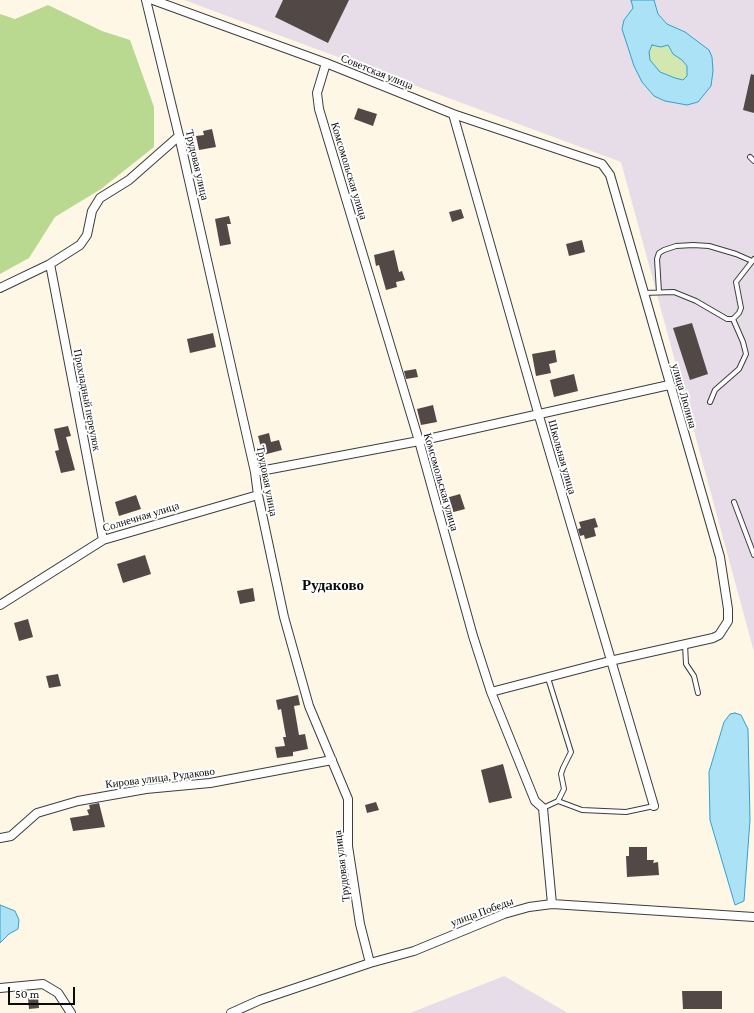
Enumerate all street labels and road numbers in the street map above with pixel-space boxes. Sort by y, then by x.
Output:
street label: Советская улица [339,51,415,93]
street label: Комсомольская улица [328,121,370,221]
street label: Трудовая улица [182,129,212,201]
street label: Прохладный переулок [71,348,103,452]
street label: улица Люлина [668,362,700,430]
street label: Школьная улица [545,418,579,496]
street label: Комсомольская улица [421,432,461,532]
street label: Трудовая улица [254,445,280,517]
street label: Солнечная улица [101,499,181,535]
street label: Кирова улица, Рудаково [104,765,216,791]
street label: Трудовая улица [331,830,353,902]
street label: улица Победы [449,895,515,929]

